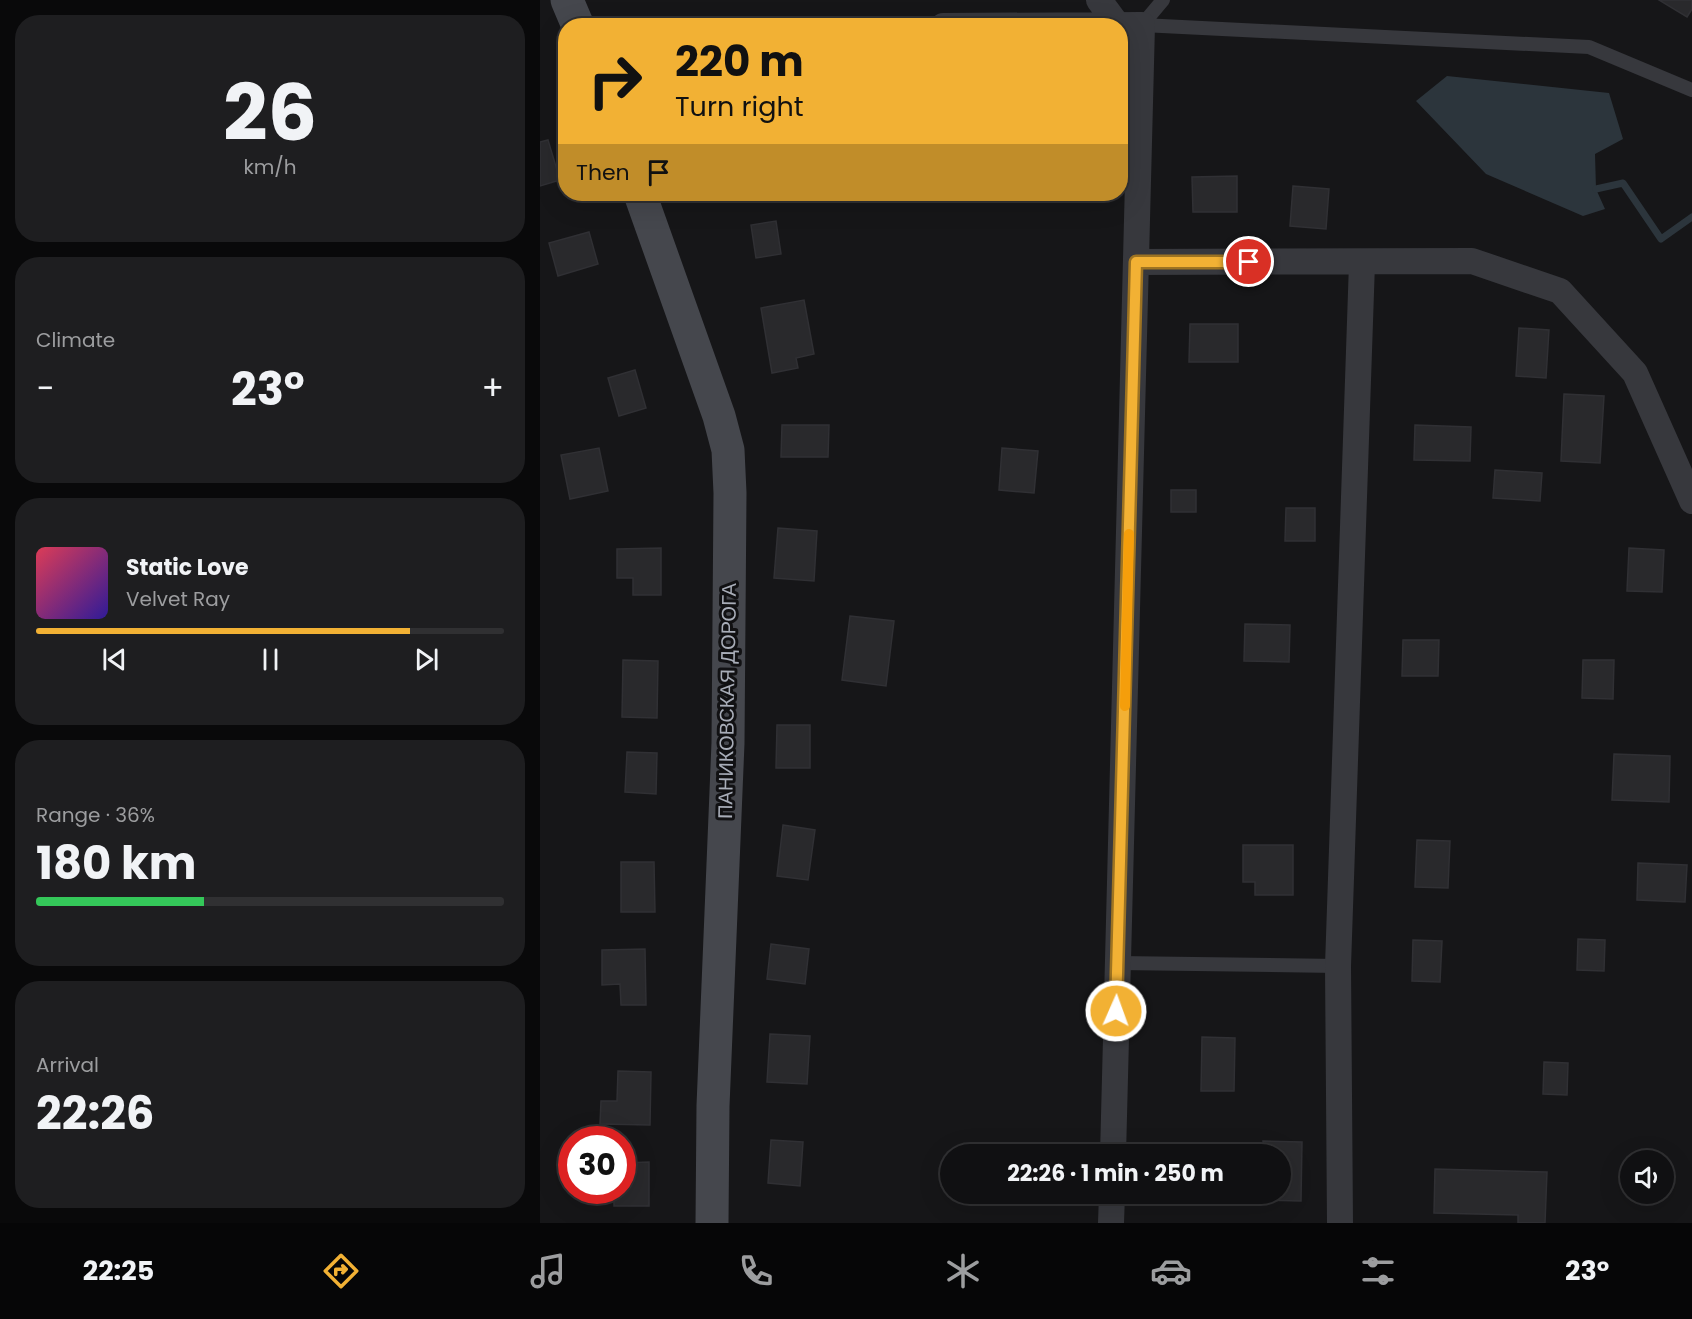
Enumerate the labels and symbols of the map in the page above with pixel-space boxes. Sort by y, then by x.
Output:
pin [1223,236,1274,287]
street label: ПАНИКОВСКАЯ ДОРОГА [711,582,743,819]
position arrow [1084,979,1148,1043]
speed limit sign: 30 [558,1126,636,1204]

